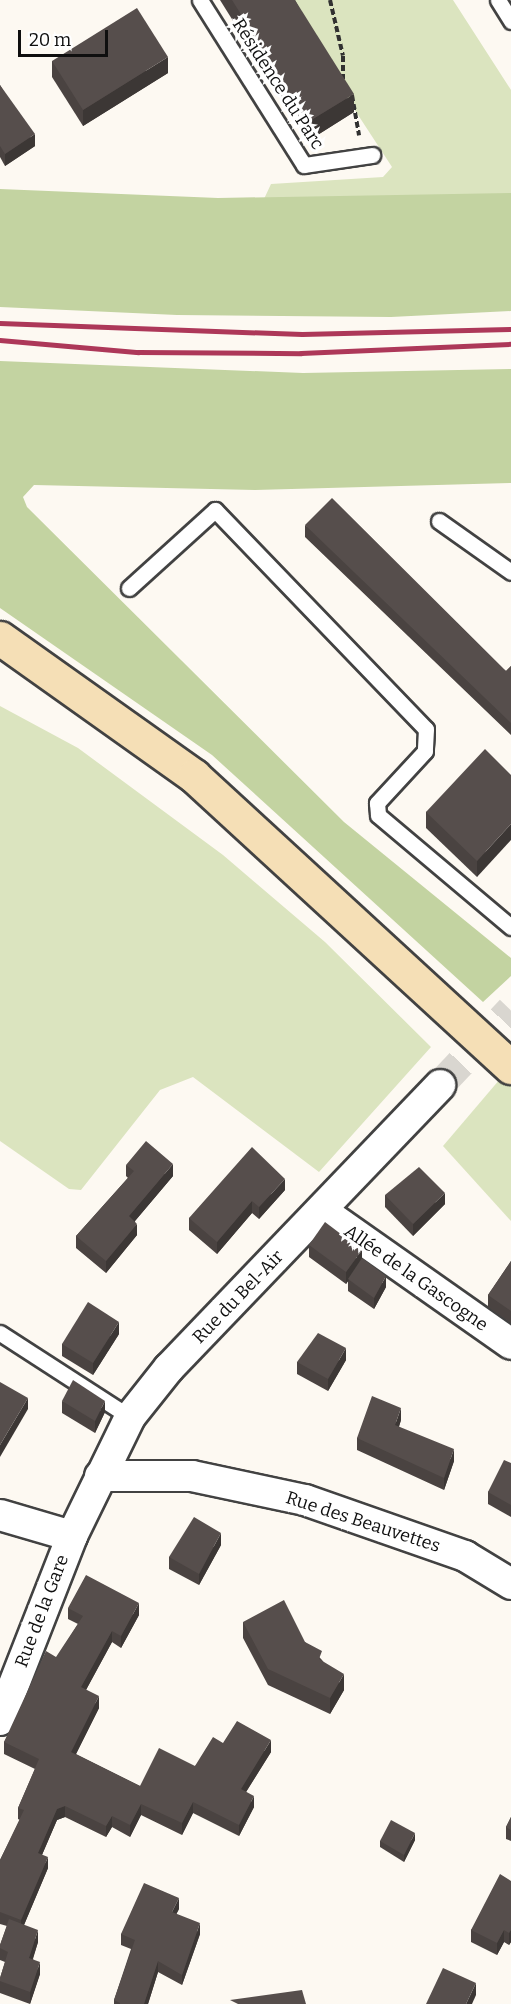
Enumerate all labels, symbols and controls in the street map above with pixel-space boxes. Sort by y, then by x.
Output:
street label: Résidence du Parc [228,14,328,154]
scale bar [21,18,111,56]
text: 20 m [29,29,71,51]
street label: Allée de la Gascogne [340,1220,492,1336]
street label: Rue du Bel-Air [188,1246,288,1348]
street label: Rue des Beauvettes [283,1487,443,1557]
street label: Rue de la Gare [11,1552,73,1670]

